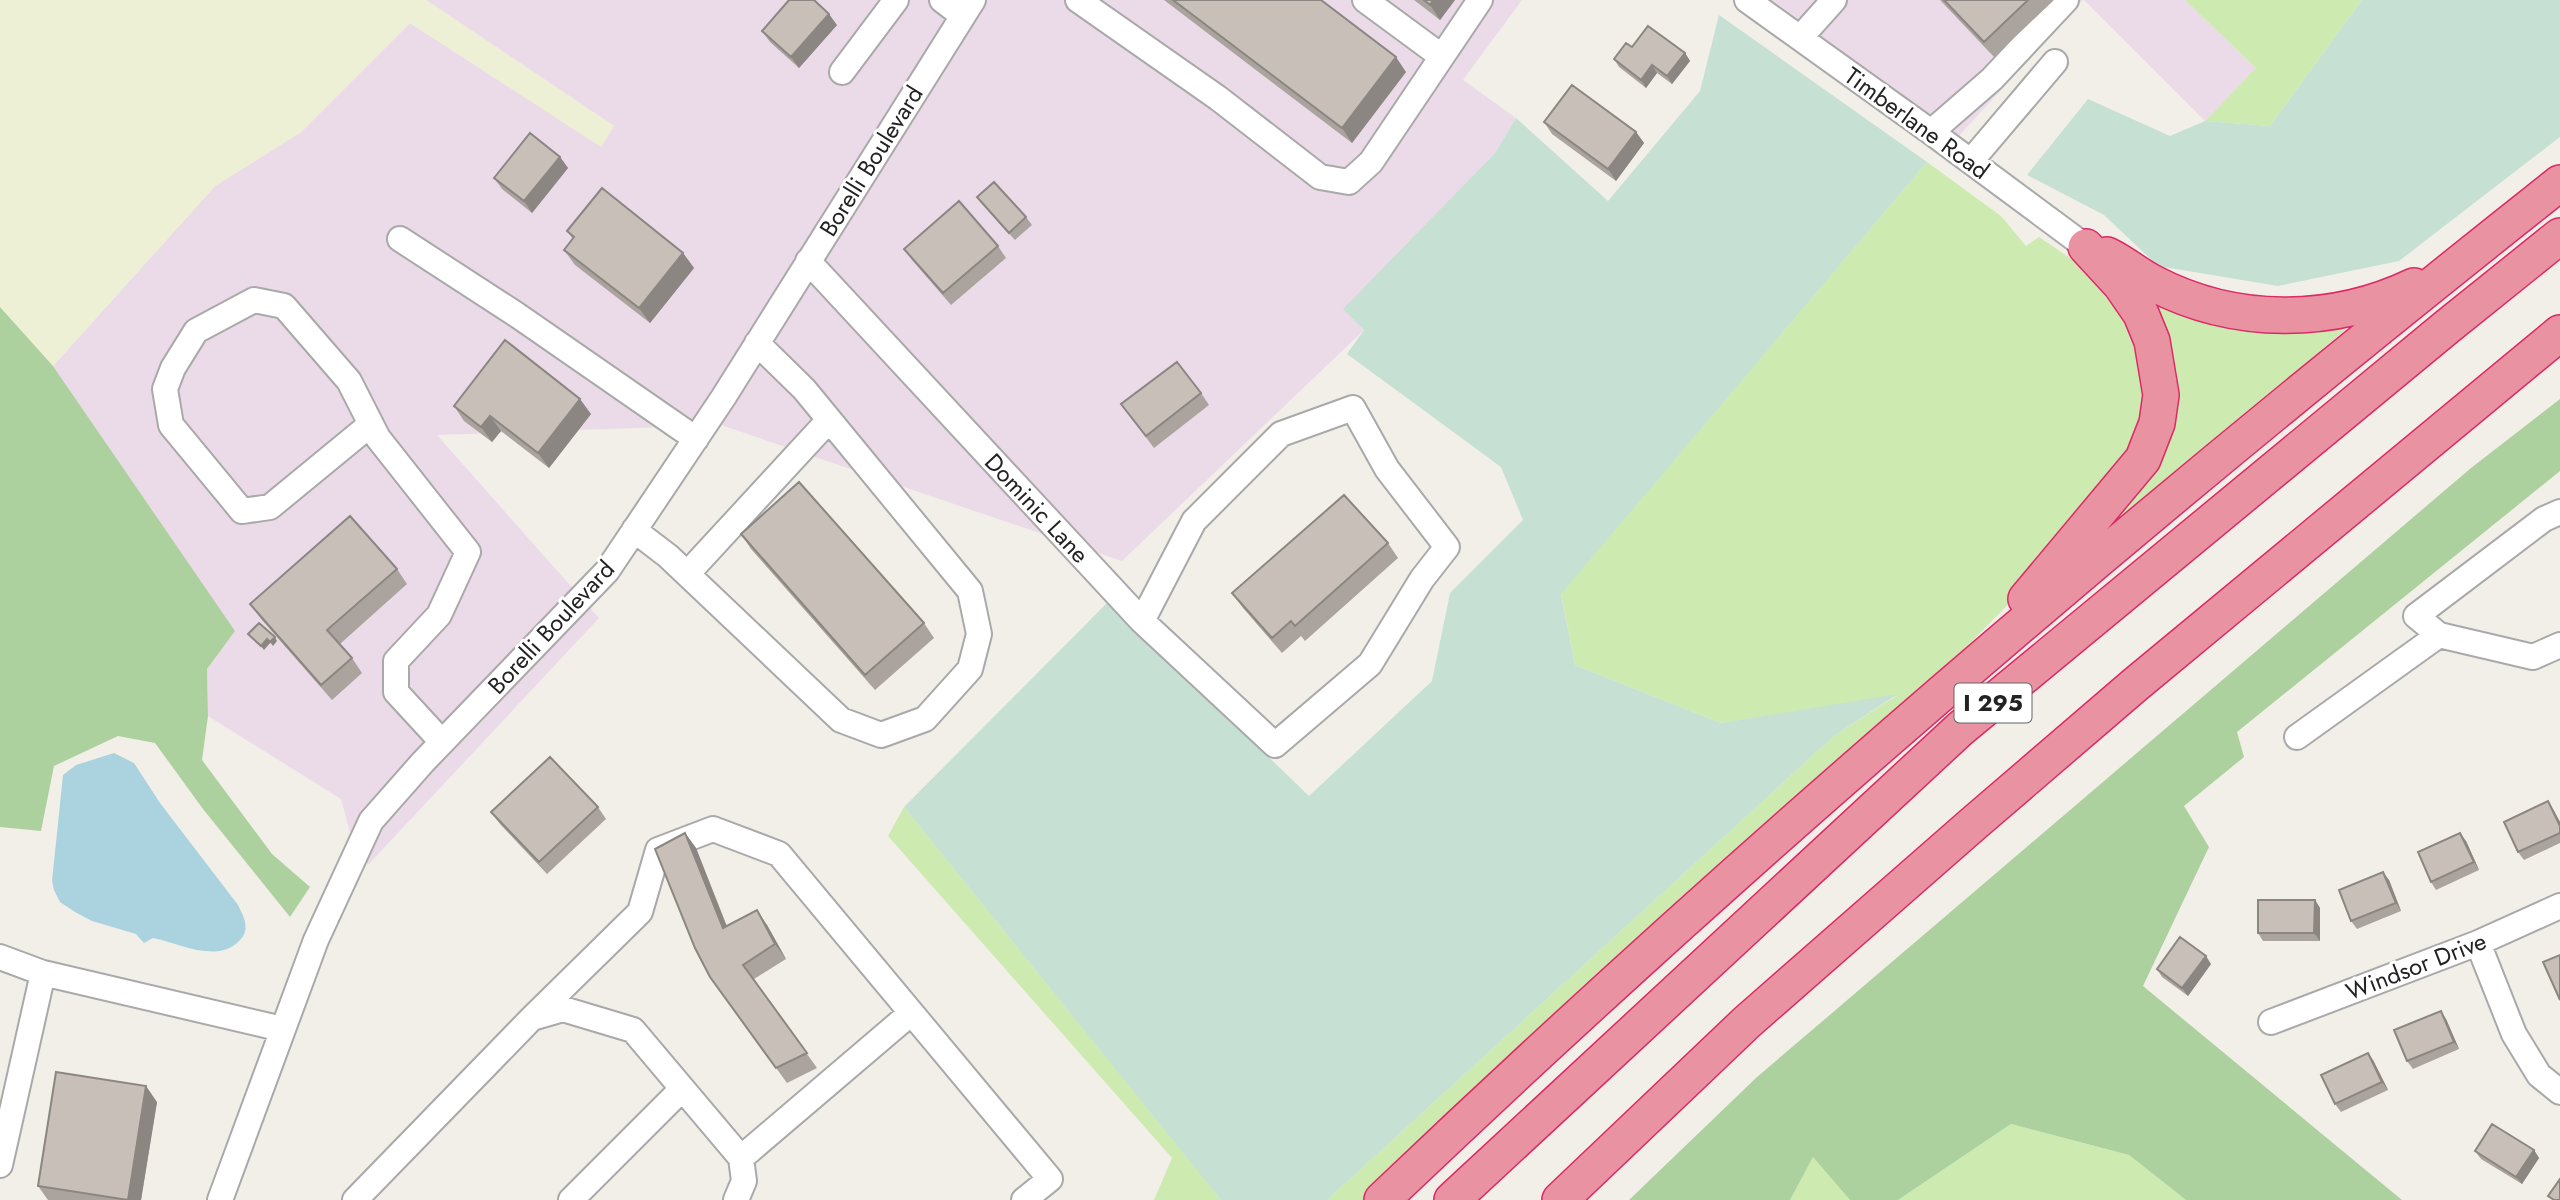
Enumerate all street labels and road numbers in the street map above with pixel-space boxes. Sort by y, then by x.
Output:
street label: Timberlane Road [1837,58,1997,188]
street label: Borelli Boulevard [811,79,931,243]
street label: Dominic Lane [977,445,1097,571]
street label: Borelli Boulevard [480,552,622,702]
road number: I 295 [1954,684,2032,722]
street label: Windsor Drive [2341,923,2491,1009]

